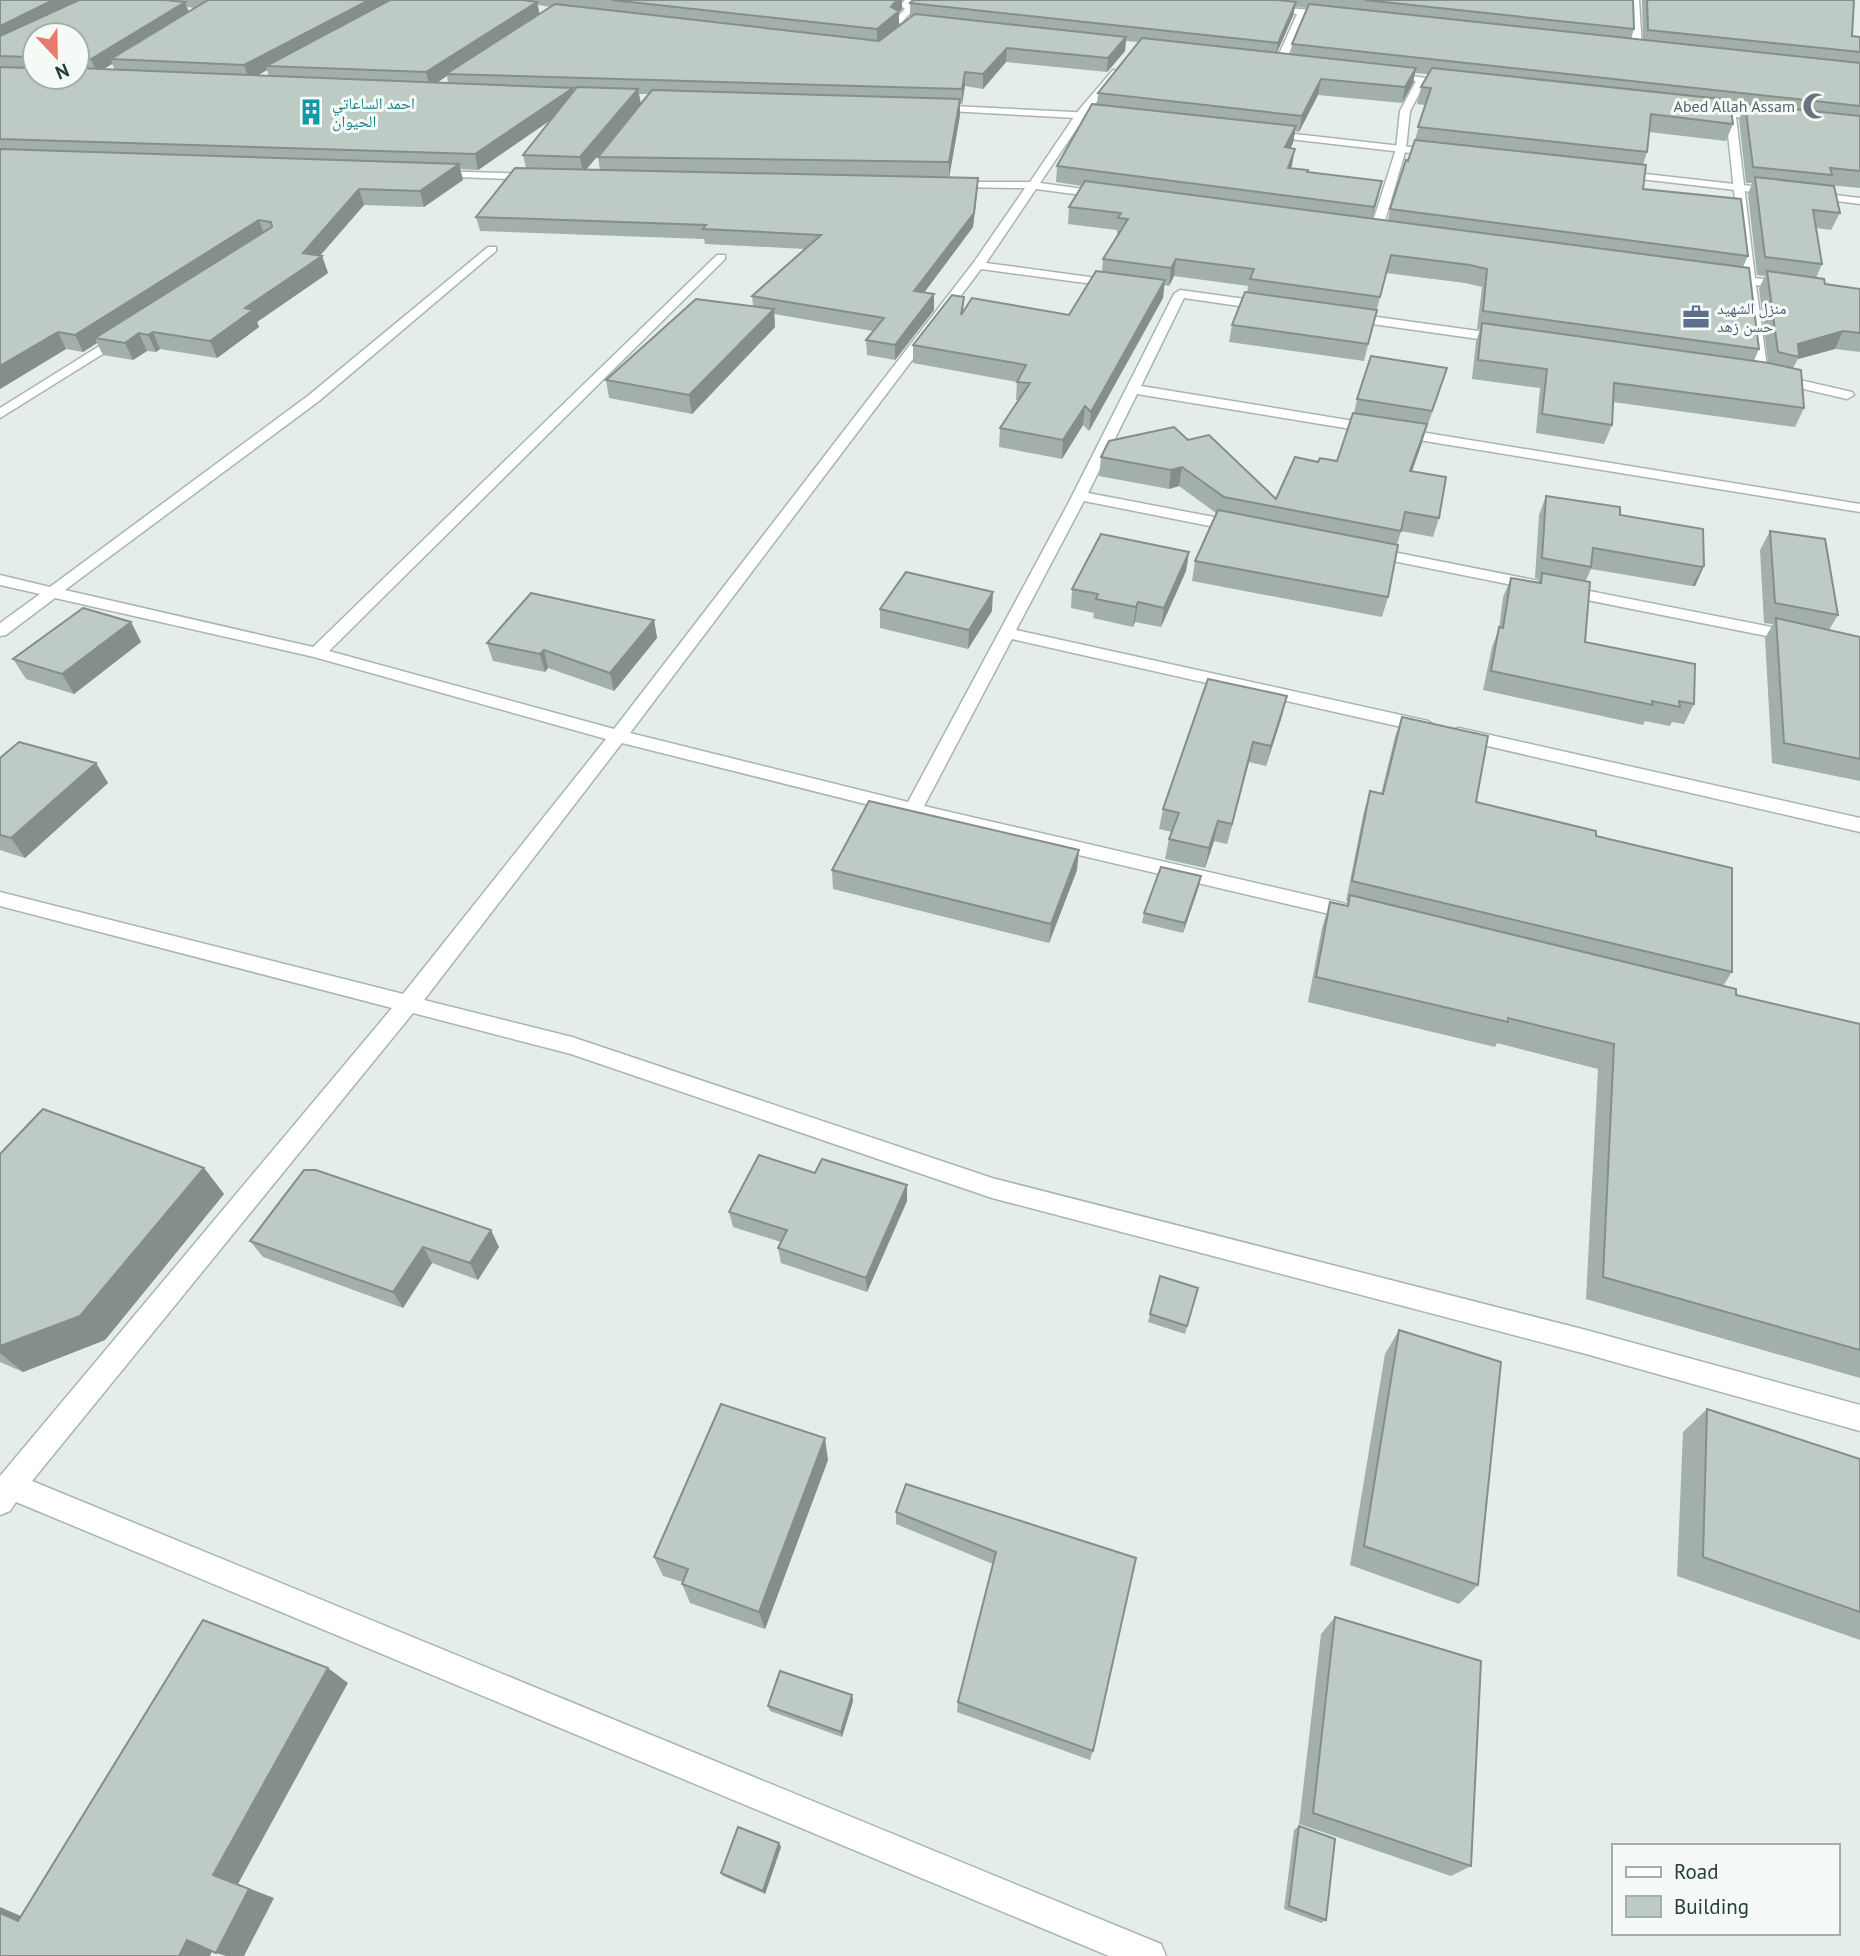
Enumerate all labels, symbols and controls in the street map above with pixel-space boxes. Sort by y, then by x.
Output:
north arrow [21,21,91,91]
text: N [52,58,73,85]
mosque icon: Abed Allah Assam [1801,91,1831,121]
place label: احمد الساعاتي الحيوان [332,93,415,132]
place label: Abed Allah Assam [1674,96,1795,116]
building icon: احمد الساعاتي الحيوان [296,97,326,127]
place label: منزل الشهيد حسن زهد [1717,298,1786,337]
office icon: منزل الشهيد حسن زهد [1681,302,1711,332]
legend [1612,1844,1839,1935]
text: Road [1674,1858,1718,1885]
text: Building [1674,1893,1749,1920]

